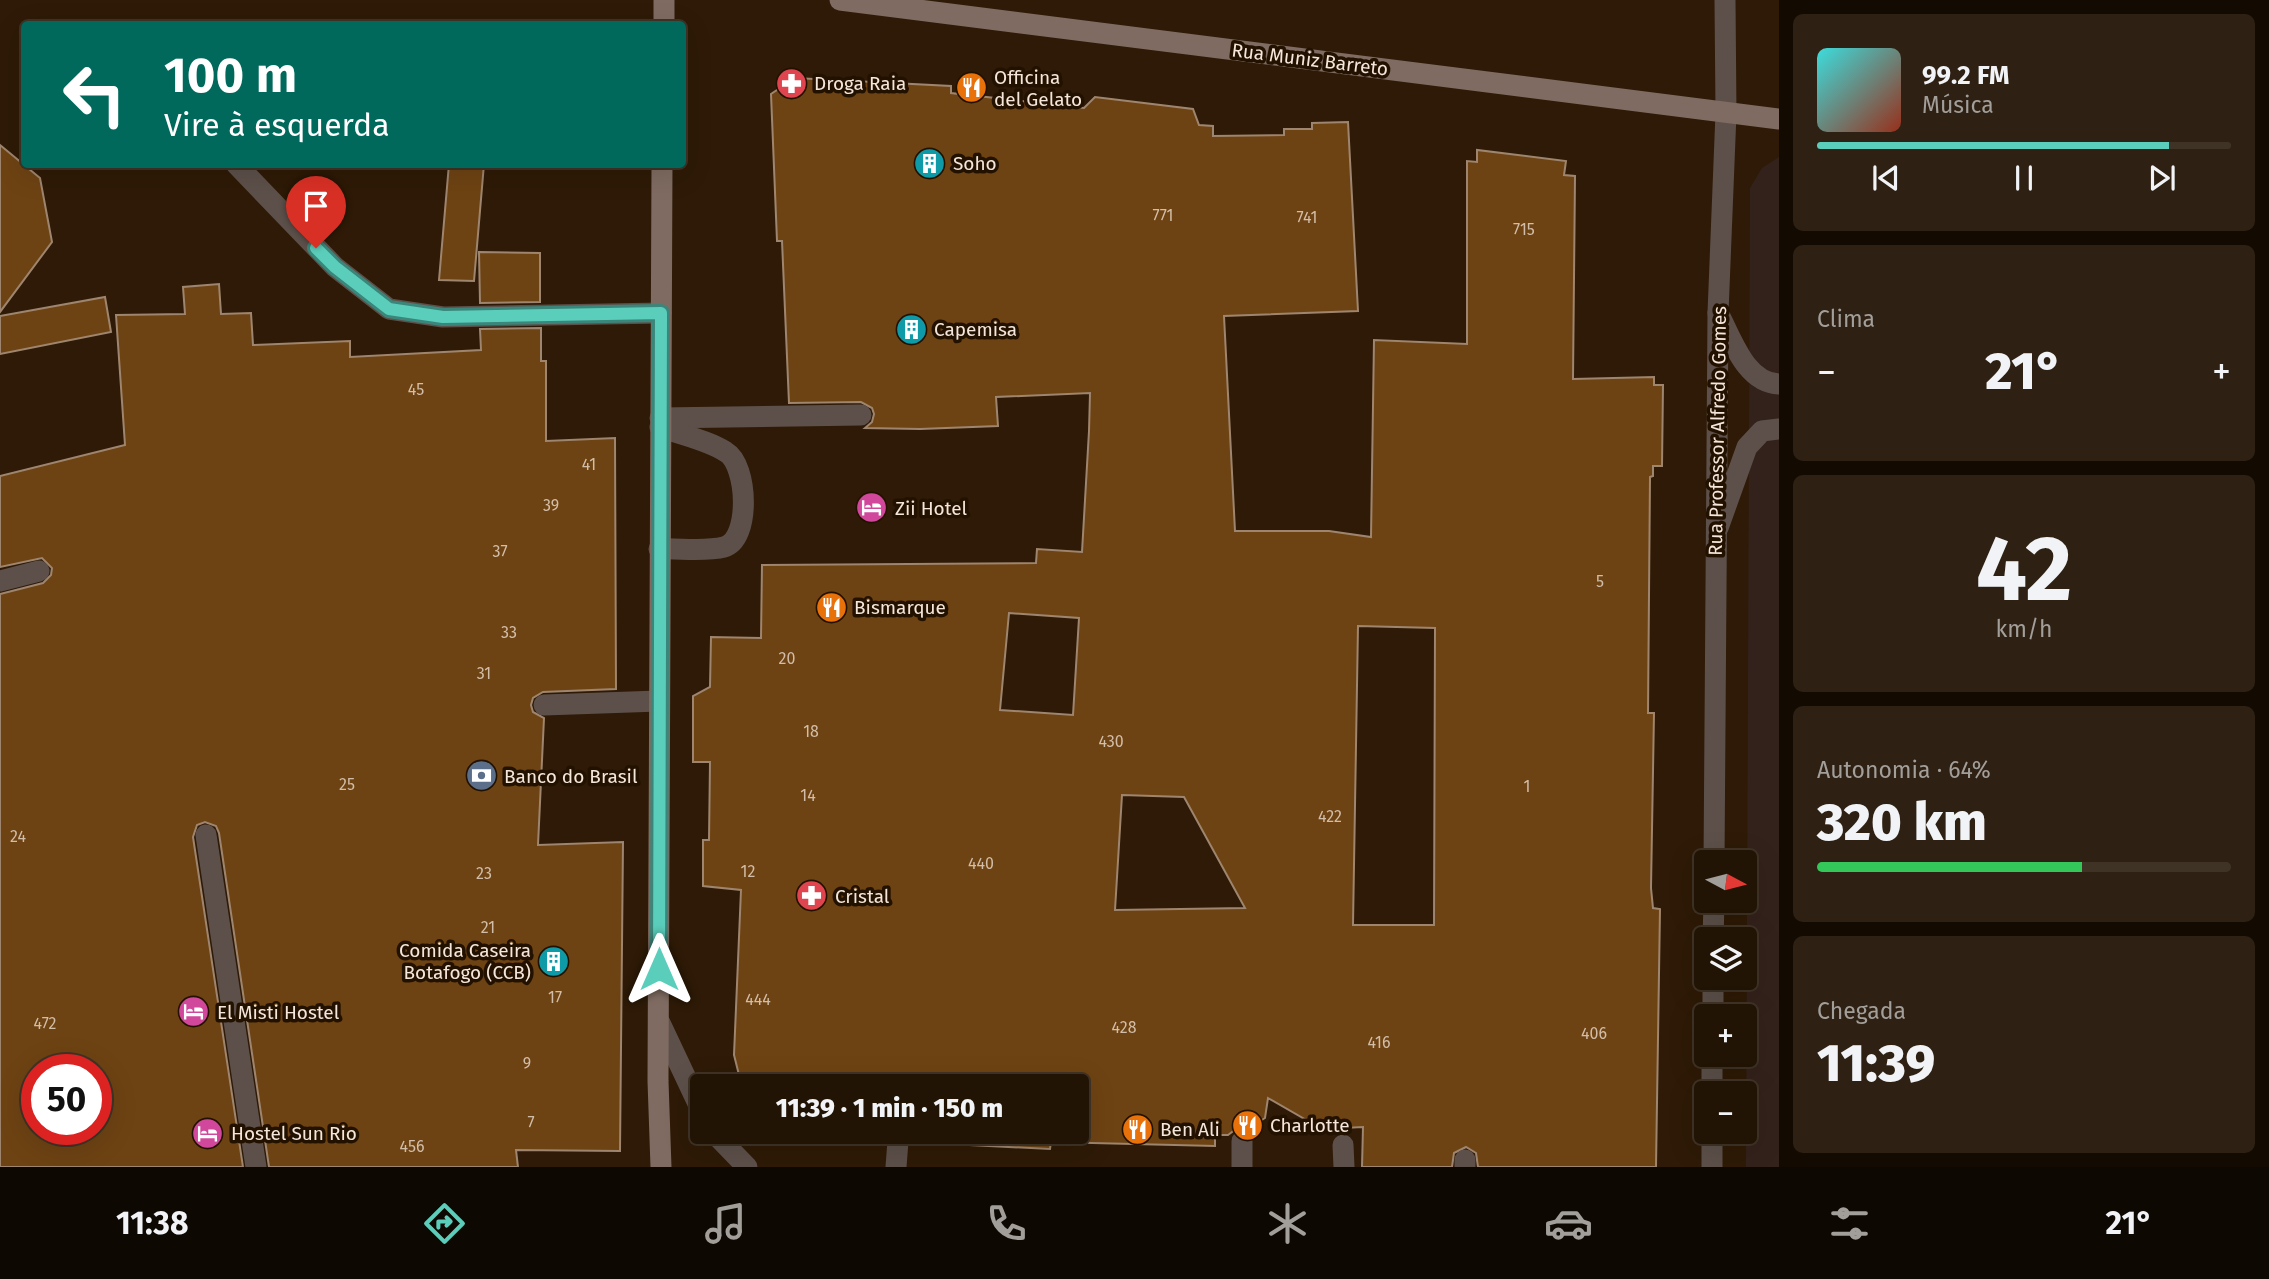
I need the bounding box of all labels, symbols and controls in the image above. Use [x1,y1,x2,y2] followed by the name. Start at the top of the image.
[1230,38,1390,81] street label: Rua Muniz Barreto
[164,46,297,105] text: 100 m
[49,49,140,140] icon: left
[1922,60,2009,91] text: 99.2 FM
[774,66,808,100] pharmacy icon: Droga Raia
[994,66,1082,111] place label: Officina del Gelato
[954,71,988,105] restaurant icon: Officina del Gelato
[814,72,906,95] place label: Droga Raia
[1922,91,1994,119] text: Música
[164,106,390,144] text: Vire à esquerda
[913,146,947,180] building icon: Soho
[953,152,997,175] place label: Soho
[1867,159,1905,197] icon: previous
[2005,159,2043,197] icon: pause
[2143,159,2181,197] icon: next
[286,176,346,248] pin
[297,187,335,225] icon: arrive
[1153,206,1173,225] house number: 771
[1297,208,1317,227] house number: 741
[1513,220,1535,239] house number: 715
[1817,305,1875,333] text: Clima
[1704,306,1731,556] street label: Rua Professor Alfredo Gomes
[894,312,928,346] building icon: Capemisa
[934,318,1017,341] place label: Capemisa
[1985,340,2063,403] text: 21°
[1817,349,1836,395] text: −
[2212,349,2231,395] text: +
[408,380,424,399] house number: 45
[582,455,596,474] house number: 41
[855,491,889,525] hotel icon: Zii Hotel
[543,496,559,515] house number: 39
[895,497,968,520] place label: Zii Hotel
[1976,515,2072,624] text: 42
[492,542,508,561] house number: 37
[1596,572,1604,591] house number: 5
[814,590,848,624] restaurant icon: Bismarque
[854,596,946,619] place label: Bismarque
[1996,615,2052,643] text: km/h
[501,623,517,642] house number: 33
[779,649,795,668] house number: 20
[477,664,491,683] house number: 31
[803,722,819,741] house number: 18
[1098,732,1124,751] house number: 430
[1817,756,1991,784] text: Autonomia · 64%
[464,759,498,793] bank icon: Banco do Brasil
[504,765,638,788] place label: Banco do Brasil
[339,775,355,794] house number: 25
[1524,777,1530,796] house number: 1
[800,786,816,805] house number: 14
[1817,791,1987,854] text: 320 km
[1318,807,1342,826] house number: 422
[10,827,26,846] house number: 24
[1694,850,1757,914] north arrow
[1694,850,1757,1144] map controls
[968,854,994,873] house number: 440
[741,862,755,881] house number: 12
[476,864,492,883] house number: 23
[795,879,829,913] pharmacy icon: Cristal
[835,885,890,908] place label: Cristal
[481,918,495,937] house number: 21
[1694,927,1757,990] button: layers
[622,932,696,1006] position arrow
[399,939,531,984] place label: Comida Caseira Botafogo (CCB)
[537,944,571,978] building icon: Comida Caseira Botafogo (CCB)
[548,988,562,1007] house number: 17
[745,990,771,1009] house number: 444
[177,995,211,1029] hotel icon: El Misti Hostel
[1817,997,1906,1025] text: Chegada
[217,1001,340,1024] place label: El Misti Hostel
[1694,1004,1757,1067] button: +
[34,1014,57,1033] house number: 472
[1112,1018,1137,1037] house number: 428
[1581,1024,1607,1043] house number: 406
[1817,1032,1935,1095] text: 11:39
[1367,1033,1391,1052] house number: 416
[21,1054,112,1145] speed limit sign: 50
[523,1054,531,1073] house number: 9
[1694,1081,1757,1144] button: −
[776,1093,1003,1124] text: 11:39 · 1 min · 150 m
[1230,1108,1264,1142] restaurant icon: Charlotte
[1120,1112,1154,1146] restaurant icon: Ben Ali
[527,1113,535,1132] house number: 7
[1270,1114,1350,1137] place label: Charlotte
[191,1116,225,1150] hotel icon: Hostel Sun Rio
[1160,1118,1220,1141] place label: Ben Ali
[231,1122,357,1145] place label: Hostel Sun Rio
[400,1137,424,1156] house number: 456
[420,1199,469,1248] icon: directions
[701,1199,750,1248] icon: music
[982,1199,1031,1248] icon: phone
[1263,1199,1312,1248] icon: climate
[1544,1199,1593,1248] icon: car
[1825,1199,1874,1248] icon: filters
[116,1204,188,1242] text: 11:38
[2106,1204,2153,1242] text: 21°

